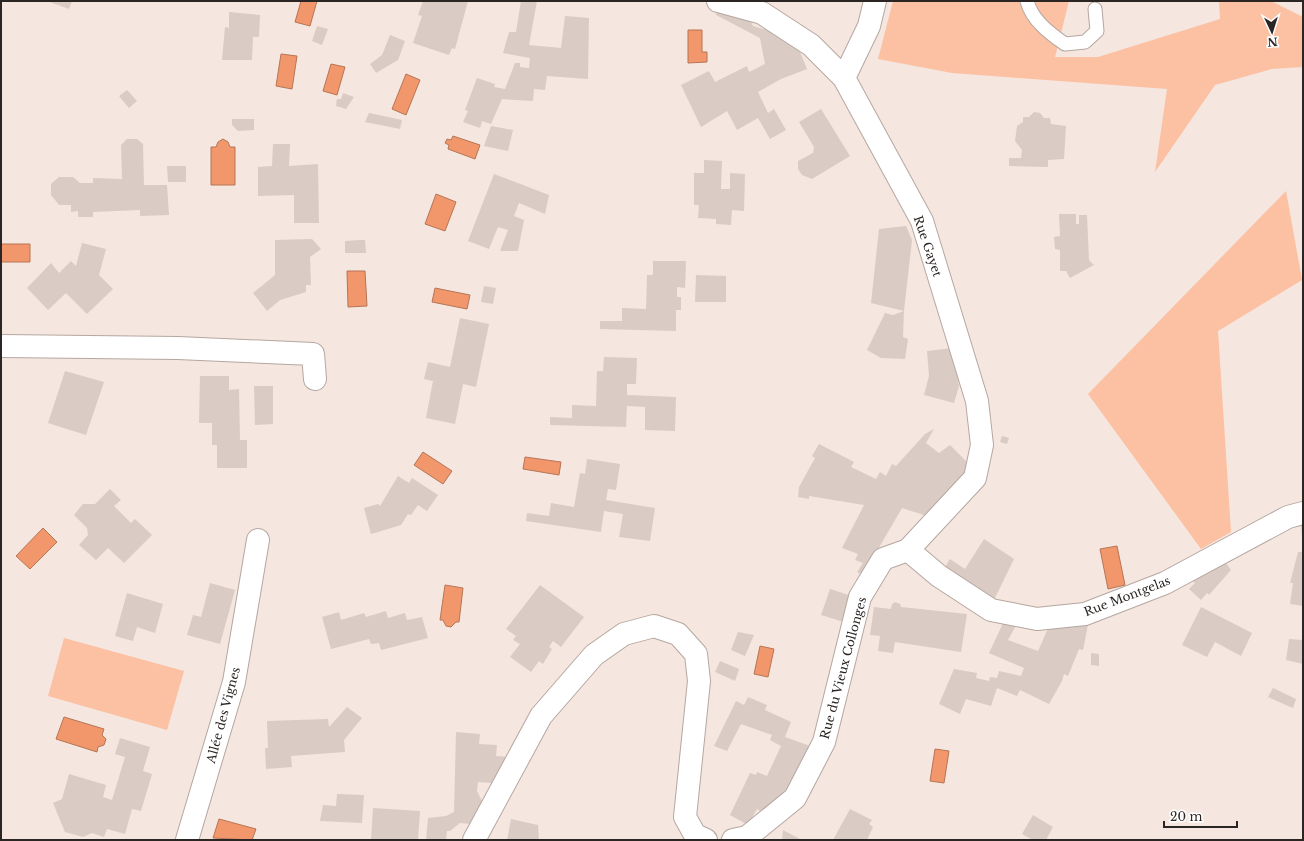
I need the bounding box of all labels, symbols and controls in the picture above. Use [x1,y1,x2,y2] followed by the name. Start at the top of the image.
[1252,12,1292,52] north arrow
[1266,35,1278,49] text: N
[911,214,946,279] street label: Rue Gayet
[1082,573,1172,619] street label: Rue Montgelas
[817,595,869,741] street label: Rue du Vieux Collonges
[203,665,243,766] street label: Allée des Vignes
[1164,803,1237,829] scale bar
[1170,809,1202,824] text: 20 m

